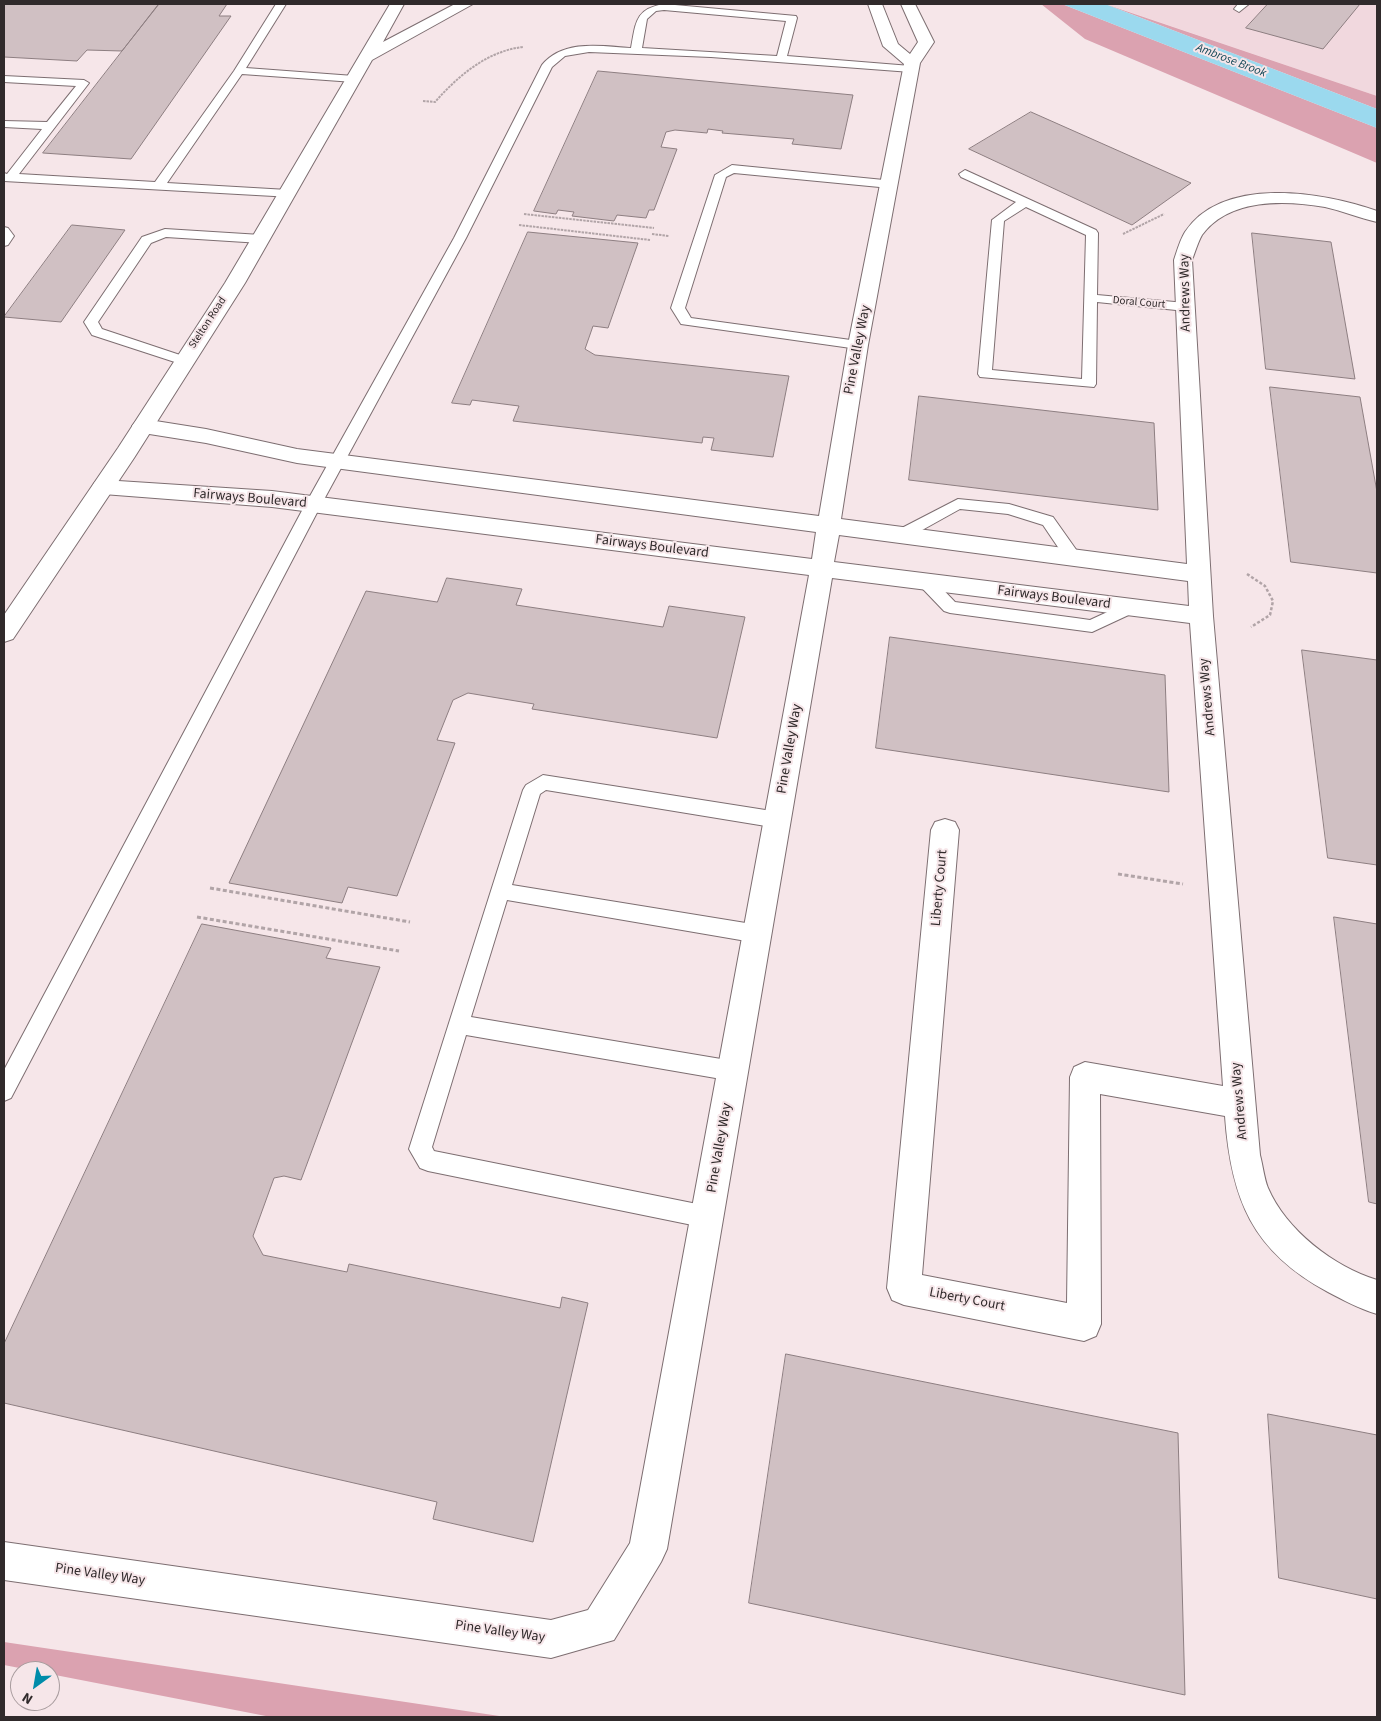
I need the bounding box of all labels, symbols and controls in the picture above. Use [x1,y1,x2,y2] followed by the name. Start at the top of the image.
[1194,41,1268,81] water label: Ambrose Brook
[1177,254,1195,332] street label: Andrews Way
[1112,294,1166,312] street label: Doral Court
[186,295,230,351] street label: Stelton Road
[841,304,875,396] street label: Pine Valley Way
[192,486,308,512] street label: Fairways Boulevard
[594,532,710,562] street label: Fairways Boulevard
[996,583,1112,613] street label: Fairways Boulevard
[1196,657,1220,737] street label: Andrews Way
[774,703,806,795] street label: Pine Valley Way
[928,849,952,927] street label: Liberty Court
[1228,1061,1252,1141] street label: Andrews Way
[704,1102,736,1194] street label: Pine Valley Way
[928,1284,1006,1316] street label: Liberty Court
[54,1560,146,1590] street label: Pine Valley Way
[454,1617,546,1647] street label: Pine Valley Way
[10,1661,60,1711] north arrow
[18,1687,37,1709] text: N

